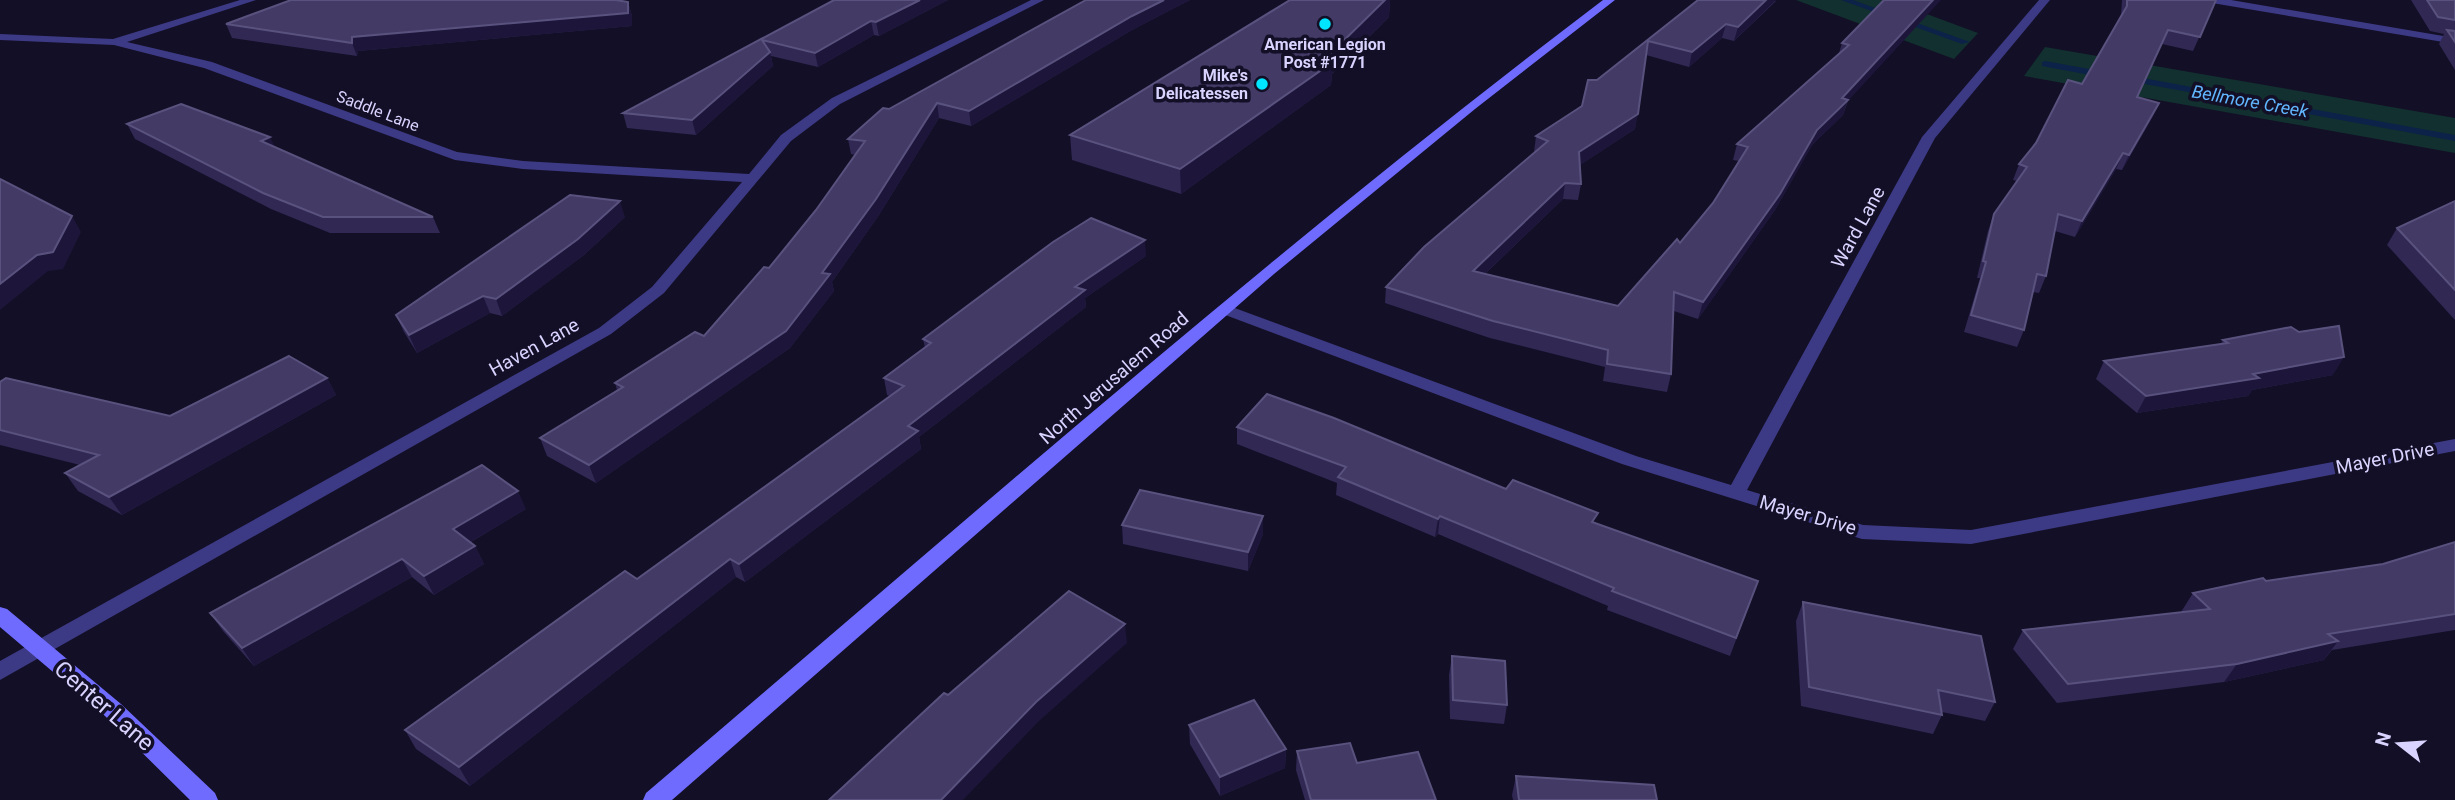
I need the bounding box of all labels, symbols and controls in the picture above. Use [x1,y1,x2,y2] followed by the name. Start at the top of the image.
[1317,16,1333,32] marker: American Legion Post #1771
[1264,35,1386,72] place label: American Legion Post #1771
[1155,66,1248,103] place label: Mike's Delicatessen
[1254,76,1270,92] marker: Mike's Delicatessen
[2190,80,2311,122] water label: Bellmore Creek
[334,86,422,136] street label: Saddle Lane
[1826,182,1890,272] street label: Ward Lane
[1035,307,1193,449] street label: North Jerusalem Road
[485,313,583,381] street label: Haven Lane
[2334,437,2436,479] street label: Mayer Drive
[1757,490,1859,540] street label: Mayer Drive
[49,655,159,757] street label: Center Lane
[2364,709,2434,779] north arrow
[2370,729,2396,749] text: N

